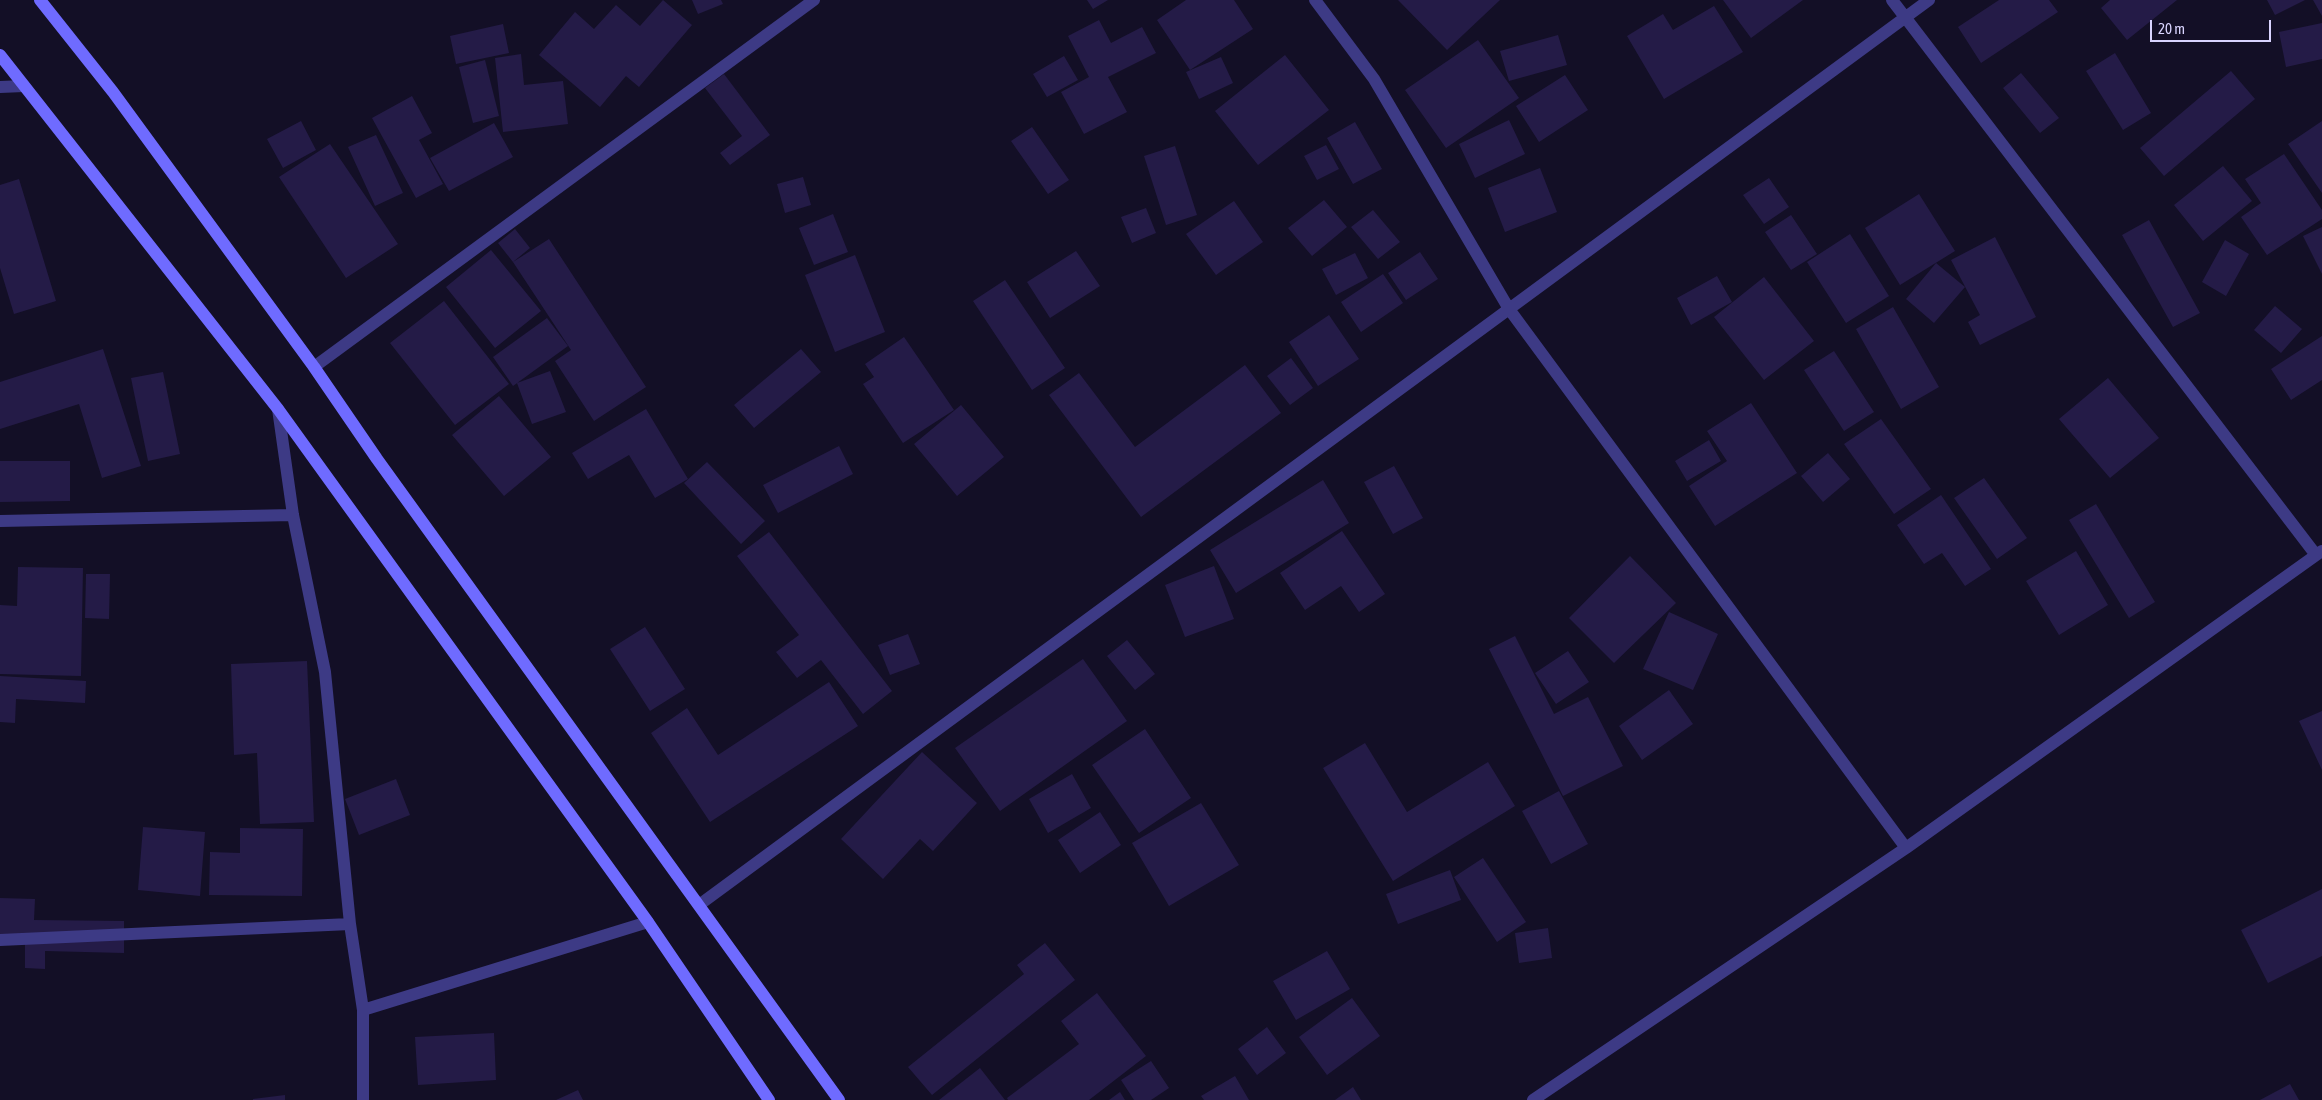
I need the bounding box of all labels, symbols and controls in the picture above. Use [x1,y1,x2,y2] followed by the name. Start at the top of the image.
[2152,10,2273,42] scale bar
[2158,20,2185,37] text: 20 m

